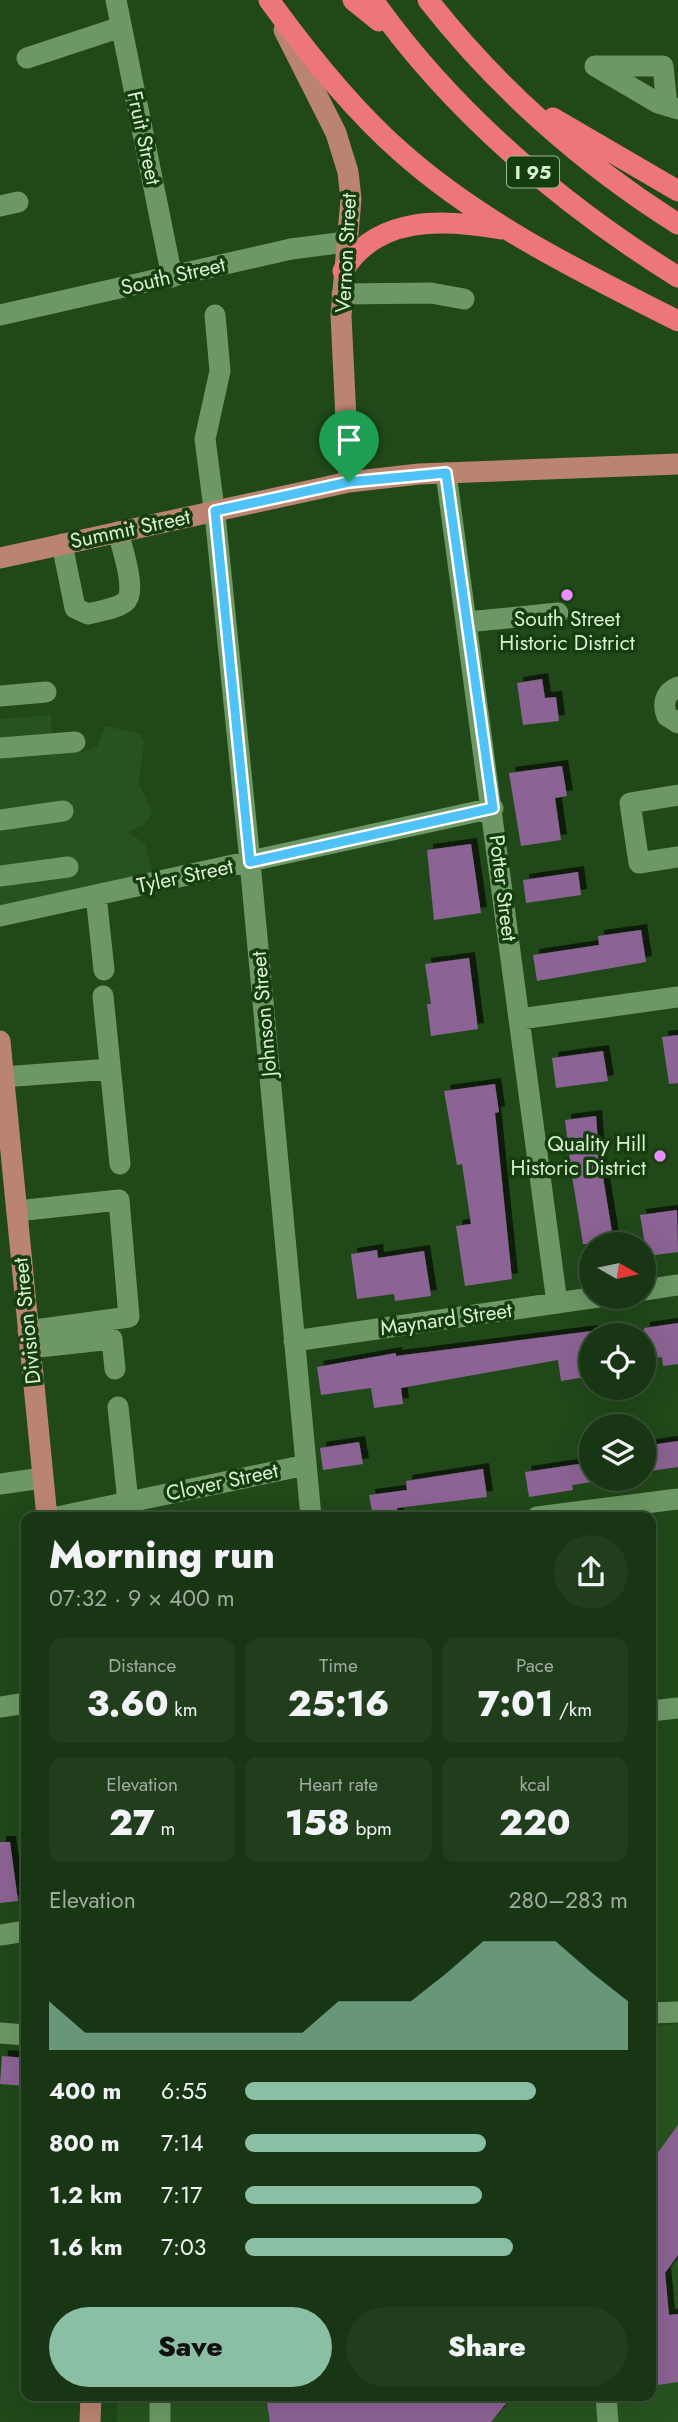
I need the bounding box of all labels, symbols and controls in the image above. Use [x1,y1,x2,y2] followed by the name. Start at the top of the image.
[119,88,169,188] street label: Fruit Street
[507,156,559,188] road number: I 95
[328,192,364,314] street label: Vernon Street
[118,249,228,303] street label: South Street
[319,410,379,482] pin
[330,421,368,459] icon: arrive
[67,502,193,556] street label: Summit Street
[559,587,575,603] marker: South Street Historic District
[499,604,635,658] place label: South Street Historic District
[482,833,524,943] street label: Potter Street
[134,851,236,901] street label: Tyler Street
[244,950,285,1081] street label: Johnson Street
[511,1129,646,1183] place label: Quality Hill Historic District
[652,1148,668,1164] marker: Quality Hill Historic District
[579,1232,656,1309] north arrow
[579,1232,656,1491] map controls
[5,1256,49,1386] street label: Division Street
[378,1295,514,1343] street label: Maynard Street
[579,1323,656,1400] button: locate
[579,1414,656,1491] button: layers
[163,1456,281,1508] street label: Clover Street
[49,1527,275,1582] text: Morning run
[554,1535,628,1609] button: share
[49,1581,235,1615] text: 07:32 · 9 × 400 m
[108,1652,176,1679] text: Distance
[319,1652,358,1679] text: Time
[516,1652,554,1679] text: Pace
[87,1679,169,1729] text: 3.60
[288,1679,389,1729] text: 25:16
[478,1679,553,1729] text: 7:01
[169,1696,197,1723] text: km
[553,1696,592,1723] text: /km
[106,1771,178,1798] text: Elevation
[299,1771,378,1798] text: Heart rate
[519,1771,550,1798] text: kcal
[109,1798,155,1848] text: 27
[285,1798,350,1848] text: 158
[499,1798,571,1848] text: 220
[155,1815,175,1842] text: m
[350,1815,392,1842] text: bpm
[49,1883,136,1917] text: Elevation
[508,1883,628,1917] text: 280–283 m
[49,2074,121,2108] text: 400 m
[161,2074,207,2108] text: 6:55
[49,2126,120,2160] text: 800 m
[161,2126,204,2160] text: 7:14
[49,2178,122,2212] text: 1.2 km
[161,2178,202,2212] text: 7:17
[49,2230,123,2264] text: 1.6 km
[161,2230,206,2264] text: 7:03
[49,2307,332,2387] button: Save
[346,2307,628,2387] button: Share

